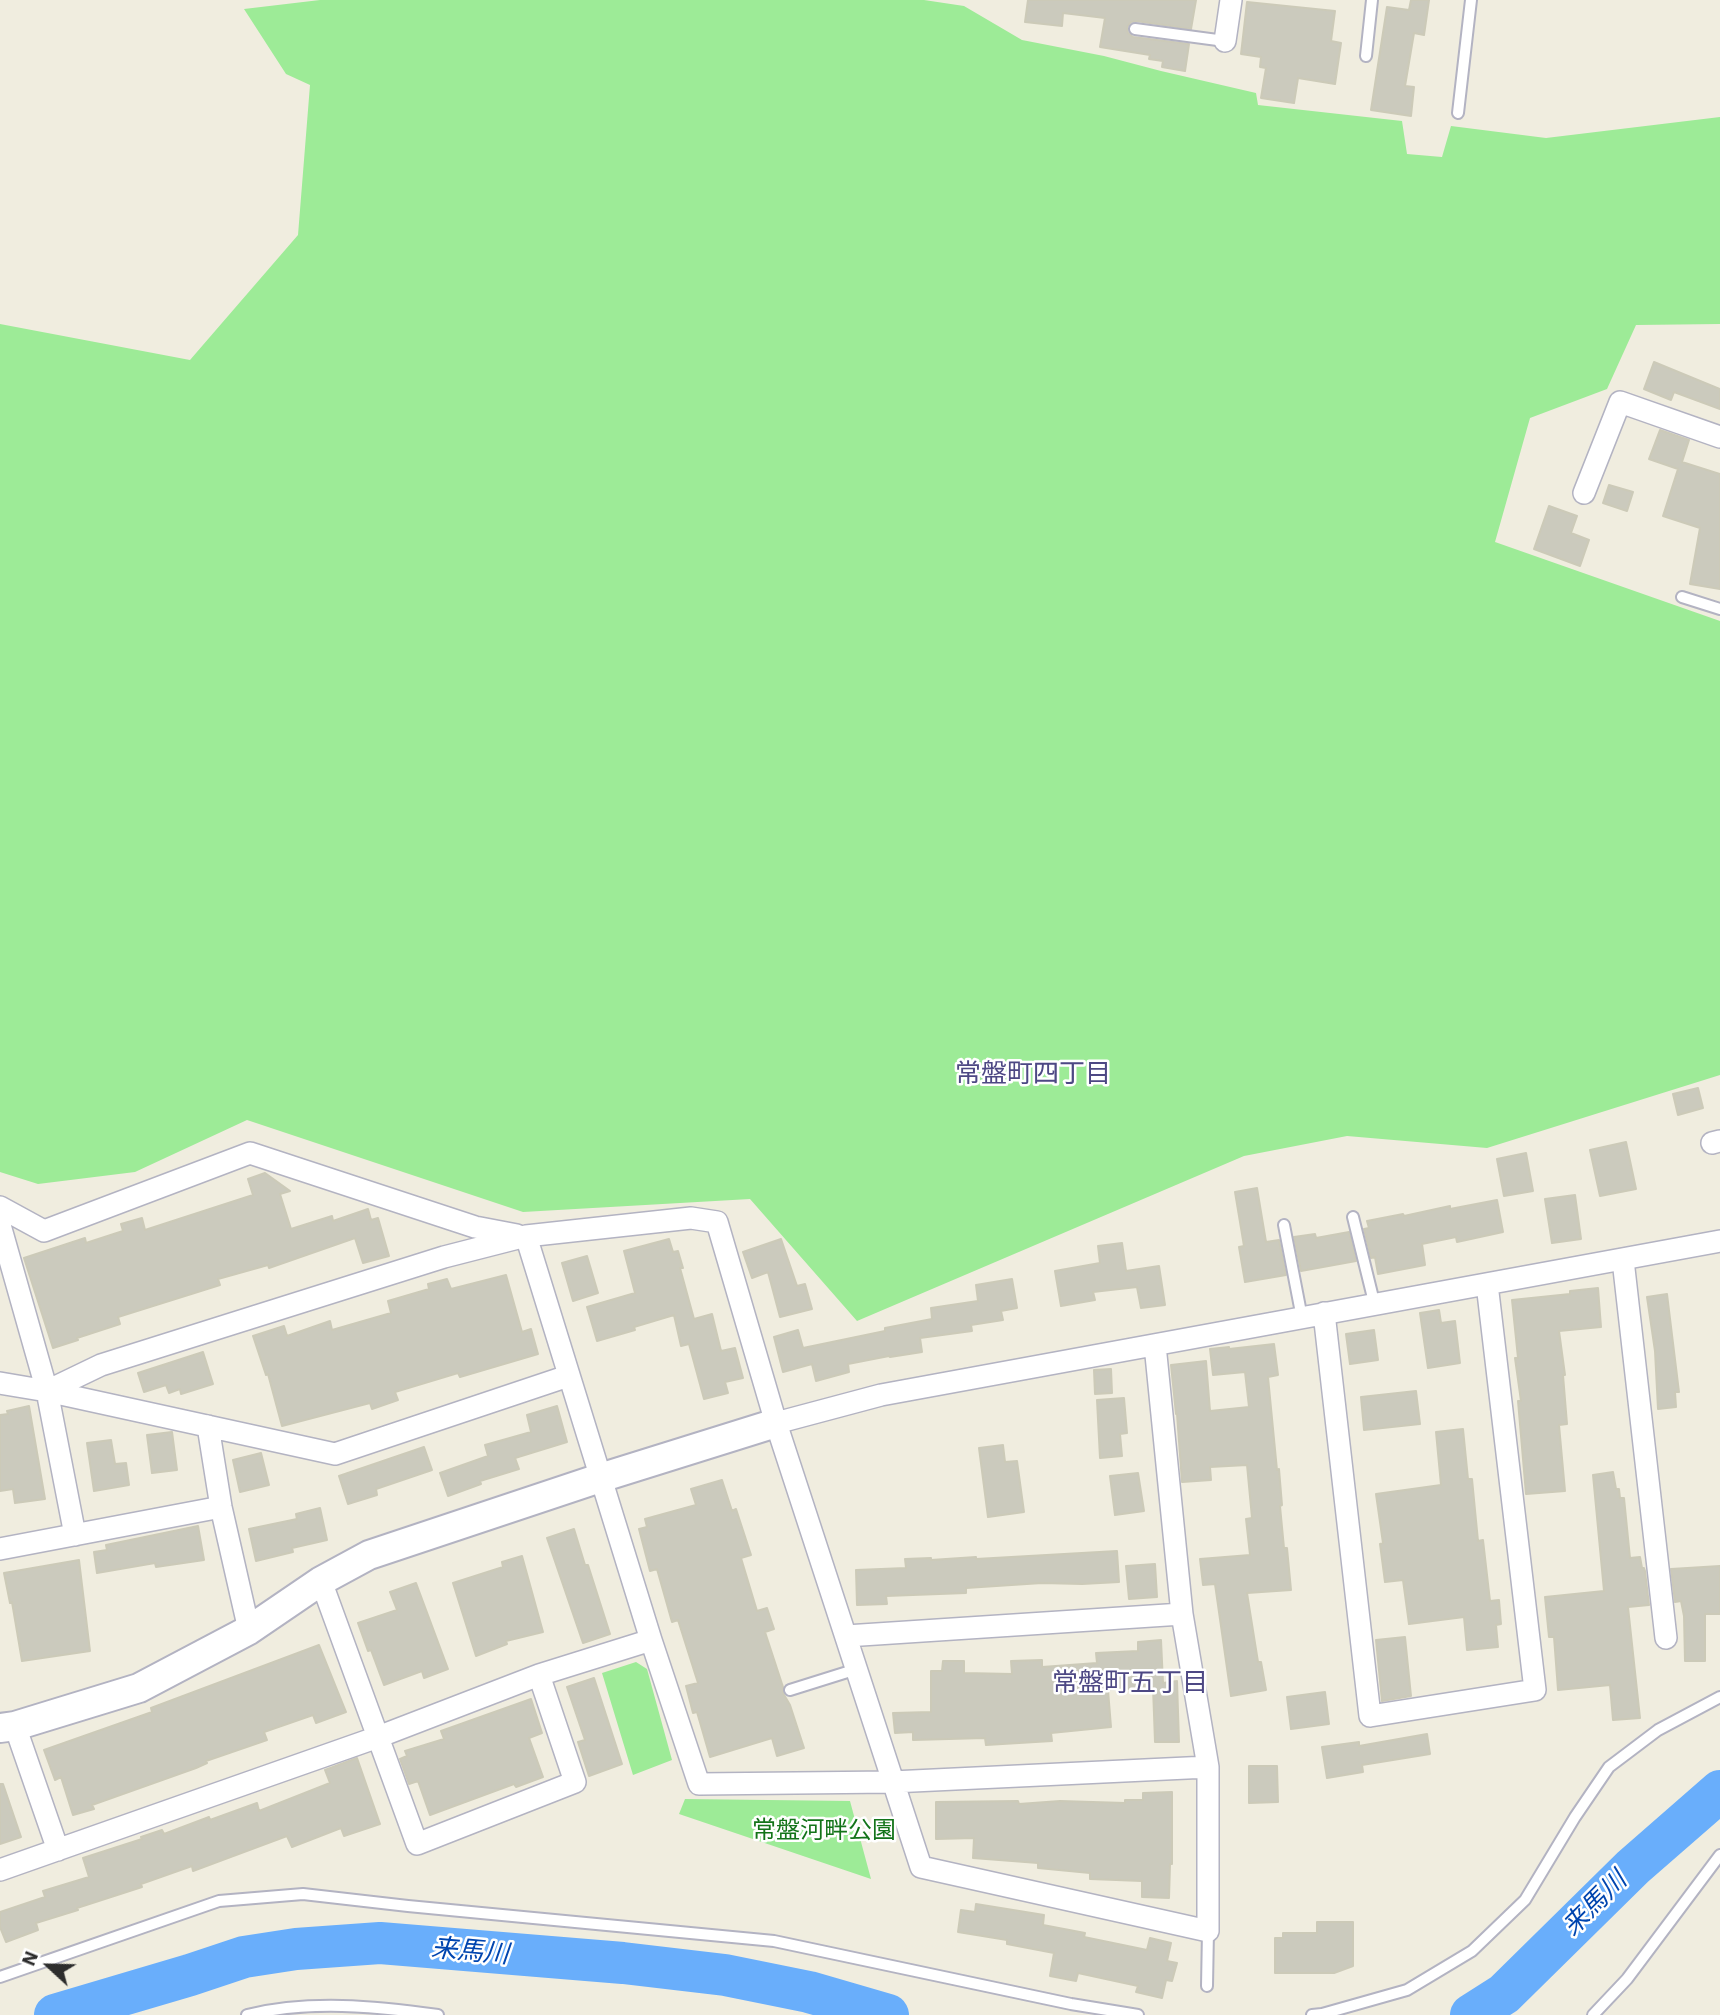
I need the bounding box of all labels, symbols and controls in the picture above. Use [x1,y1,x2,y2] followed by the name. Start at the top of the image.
[955,1058,1111,1090] district label: 常盤町四丁目
[1052,1667,1208,1699] district label: 常盤町五丁目
[752,1817,896,1845] park label: 常盤河畔公園
[1556,1865,1634,1943] water label: 来馬川
[14,1931,84,2001] north arrow
[430,1933,510,1971] water label: 来馬川
[16,1947,43,1969] text: N

